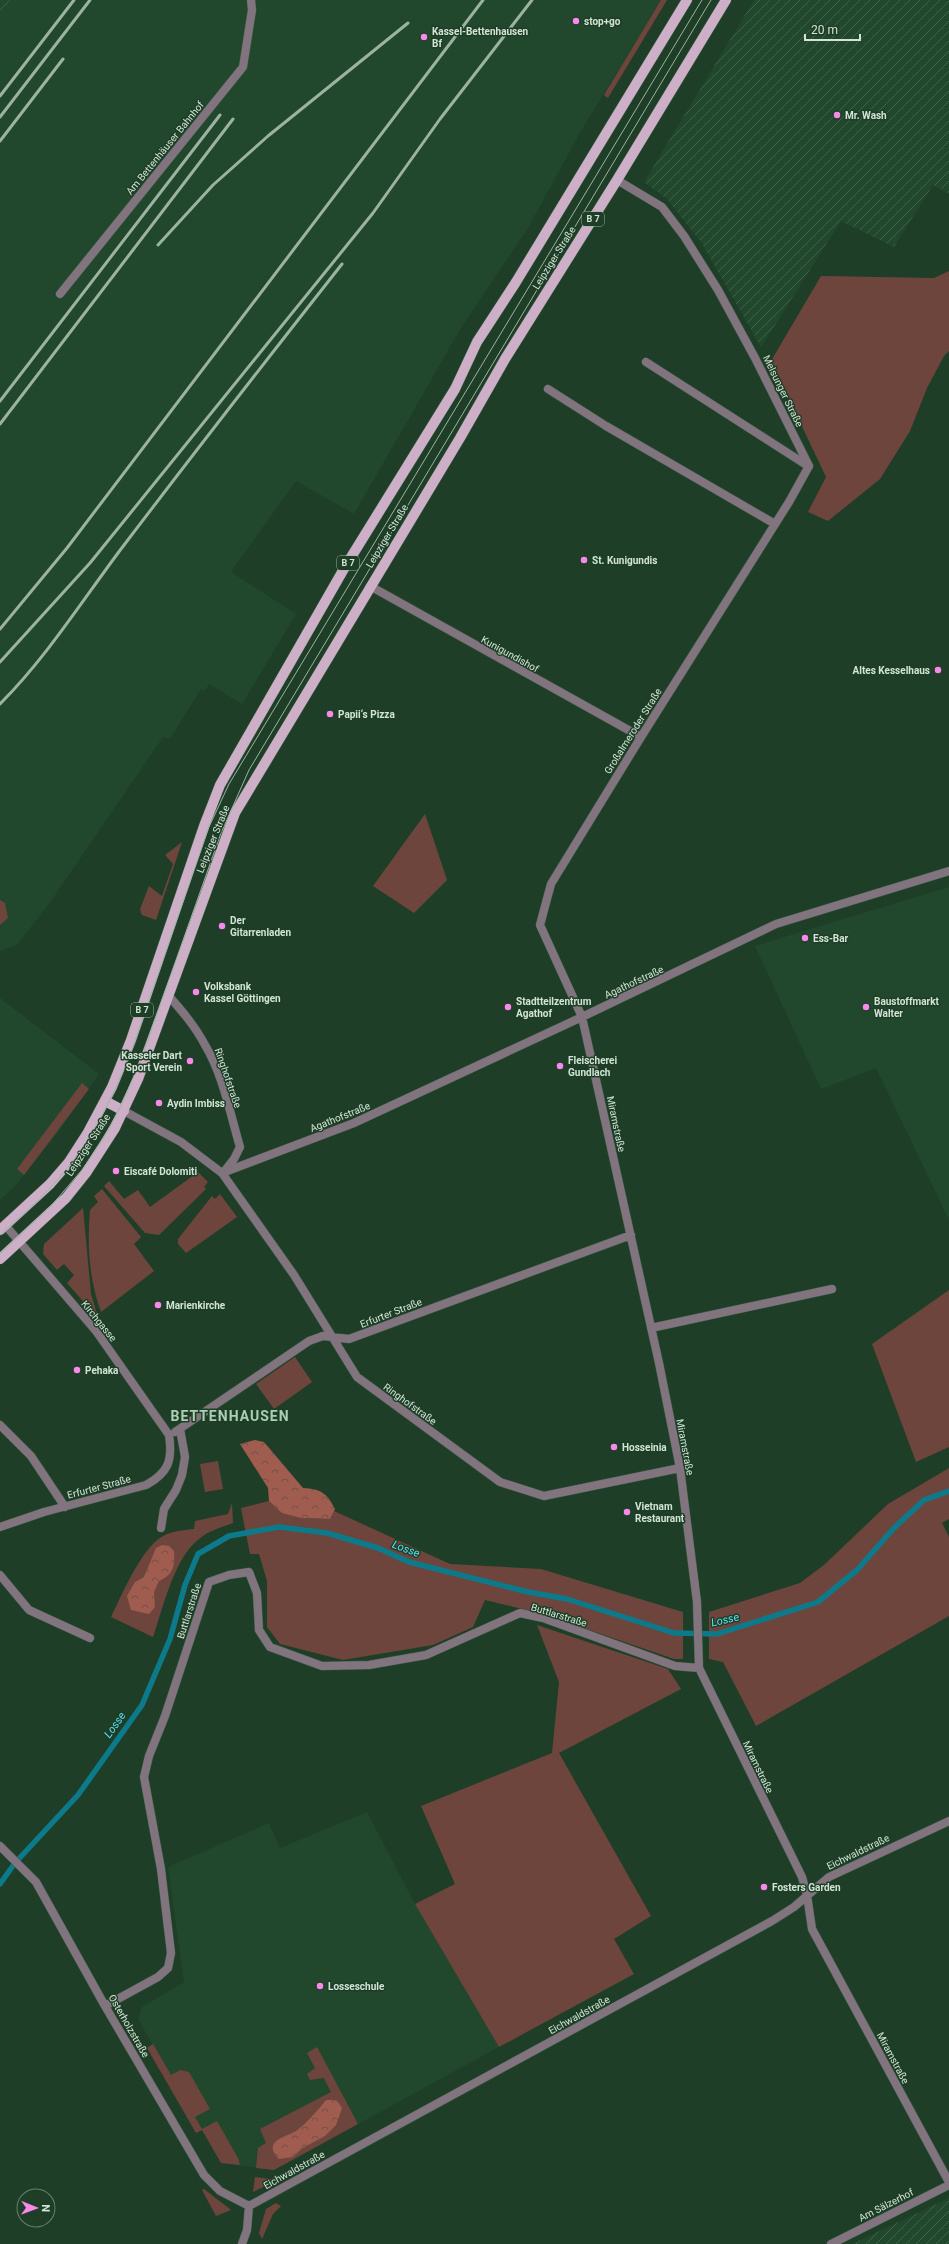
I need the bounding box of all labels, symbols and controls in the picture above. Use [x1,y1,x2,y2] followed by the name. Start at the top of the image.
[571,16,581,26] marker: stop+go
[584,16,621,27] place label: stop+go
[805,16,860,42] scale bar
[811,23,838,37] text: 20 m
[432,26,529,49] place label: Kassel-Bettenhausen Bf
[419,32,429,42] marker: Kassel-Bettenhausen Bf
[124,99,206,197] street label: Am Bettenhäuser Bahnhof
[832,110,842,120] marker: Mr. Wash
[845,110,887,121] place label: Mr. Wash
[582,212,604,226] road number: B 7
[530,225,578,291] street label: Leipziger Straße
[761,353,805,429] street label: Melsunger Straße
[364,502,410,570] street label: Leipziger Straße
[579,555,589,565] marker: St. Kunigundis
[592,555,657,566] place label: St. Kunigundis
[337,556,359,570] road number: B 7
[479,634,541,675] street label: Kunigundishof
[853,665,930,676] place label: Altes Kesselhaus
[933,665,943,675] marker: Altes Kesselhaus
[602,686,664,776] street label: Großalmeroder Straße
[325,709,335,719] marker: Papii‘s Pizza
[338,709,395,720] place label: Papii‘s Pizza
[194,804,232,874] street label: Leipziger Straße
[230,915,291,938] place label: Der Gitarrenladen
[217,921,227,931] marker: Der Gitarrenladen
[800,933,810,943] marker: Ess-Bar
[813,933,849,944] place label: Ess-Bar
[603,964,665,1000] street label: Agathofstraße
[204,981,281,1004] place label: Volksbank Kassel Göttingen
[191,987,201,997] marker: Volksbank Kassel Göttingen
[516,996,592,1019] place label: Stadtteilzentrum Agathof
[874,996,940,1019] place label: Baustoffmarkt Walter
[503,1002,513,1012] marker: Stadtteilzentrum Agathof
[861,1002,871,1012] marker: Baustoffmarkt Walter
[131,1003,153,1017] road number: B 7
[213,1047,243,1109] street label: Ringhofstraße
[121,1050,183,1073] place label: Kasseler Dart Sport Verein
[568,1055,617,1078] place label: Fleischerei Gundlach
[185,1056,195,1066] marker: Kasseler Dart Sport Verein
[555,1061,565,1071] marker: Fleischerei Gundlach
[605,1095,627,1153] street label: Miramstraße
[154,1098,164,1108] marker: Aydin Imbiss
[167,1098,225,1109] place label: Aydin Imbiss
[308,1100,372,1134] street label: Agathofstraße
[64,1112,112,1178] street label: Leipziger Straße
[111,1166,121,1176] marker: Eiscafé Dolomiti
[124,1166,197,1177] place label: Eiscafé Dolomiti
[359,1296,423,1330] street label: Erfurter Straße
[79,1298,119,1344] street label: Kirchgasse
[153,1300,163,1310] marker: Marienkirche
[166,1300,226,1311] place label: Marienkirche
[72,1365,82,1375] marker: Pehaka
[85,1365,119,1376] place label: Pehaka
[381,1381,439,1427] street label: Ringhofstraße
[170,1408,290,1424] district label: BETTENHAUSEN
[674,1418,696,1476] street label: Miramstraße
[609,1442,619,1452] marker: Hosseinia
[622,1442,667,1453] place label: Hosseinia
[66,1473,132,1501] street label: Erfurter Straße
[635,1501,685,1524] place label: Vietnam Restaurant
[622,1507,632,1517] marker: Vietnam Restaurant
[390,1538,422,1560] water label: Losse
[175,1582,203,1640] street label: Buttlarstraße
[530,1601,588,1629] street label: Buttlarstraße
[710,1610,741,1630] water label: Losse
[102,1709,129,1740] water label: Losse
[741,1739,775,1795] street label: Miramstraße
[825,1832,891,1872] street label: Eichwaldstraße
[759,1882,769,1892] marker: Fosters Garden
[772,1882,841,1893] place label: Fosters Garden
[315,1981,325,1991] marker: Losseschule
[328,1981,385,1992] place label: Losseschule
[107,1993,151,2059] street label: Osterholzstraße
[547,1994,611,2036] street label: Eichwaldstraße
[875,2030,911,2086] street label: Miramstraße
[262,2149,326,2191] street label: Eichwaldstraße
[857,2186,916,2223] street label: Am Sälzerhof
[16,2188,56,2228] north arrow
[39,2204,52,2212] text: N

